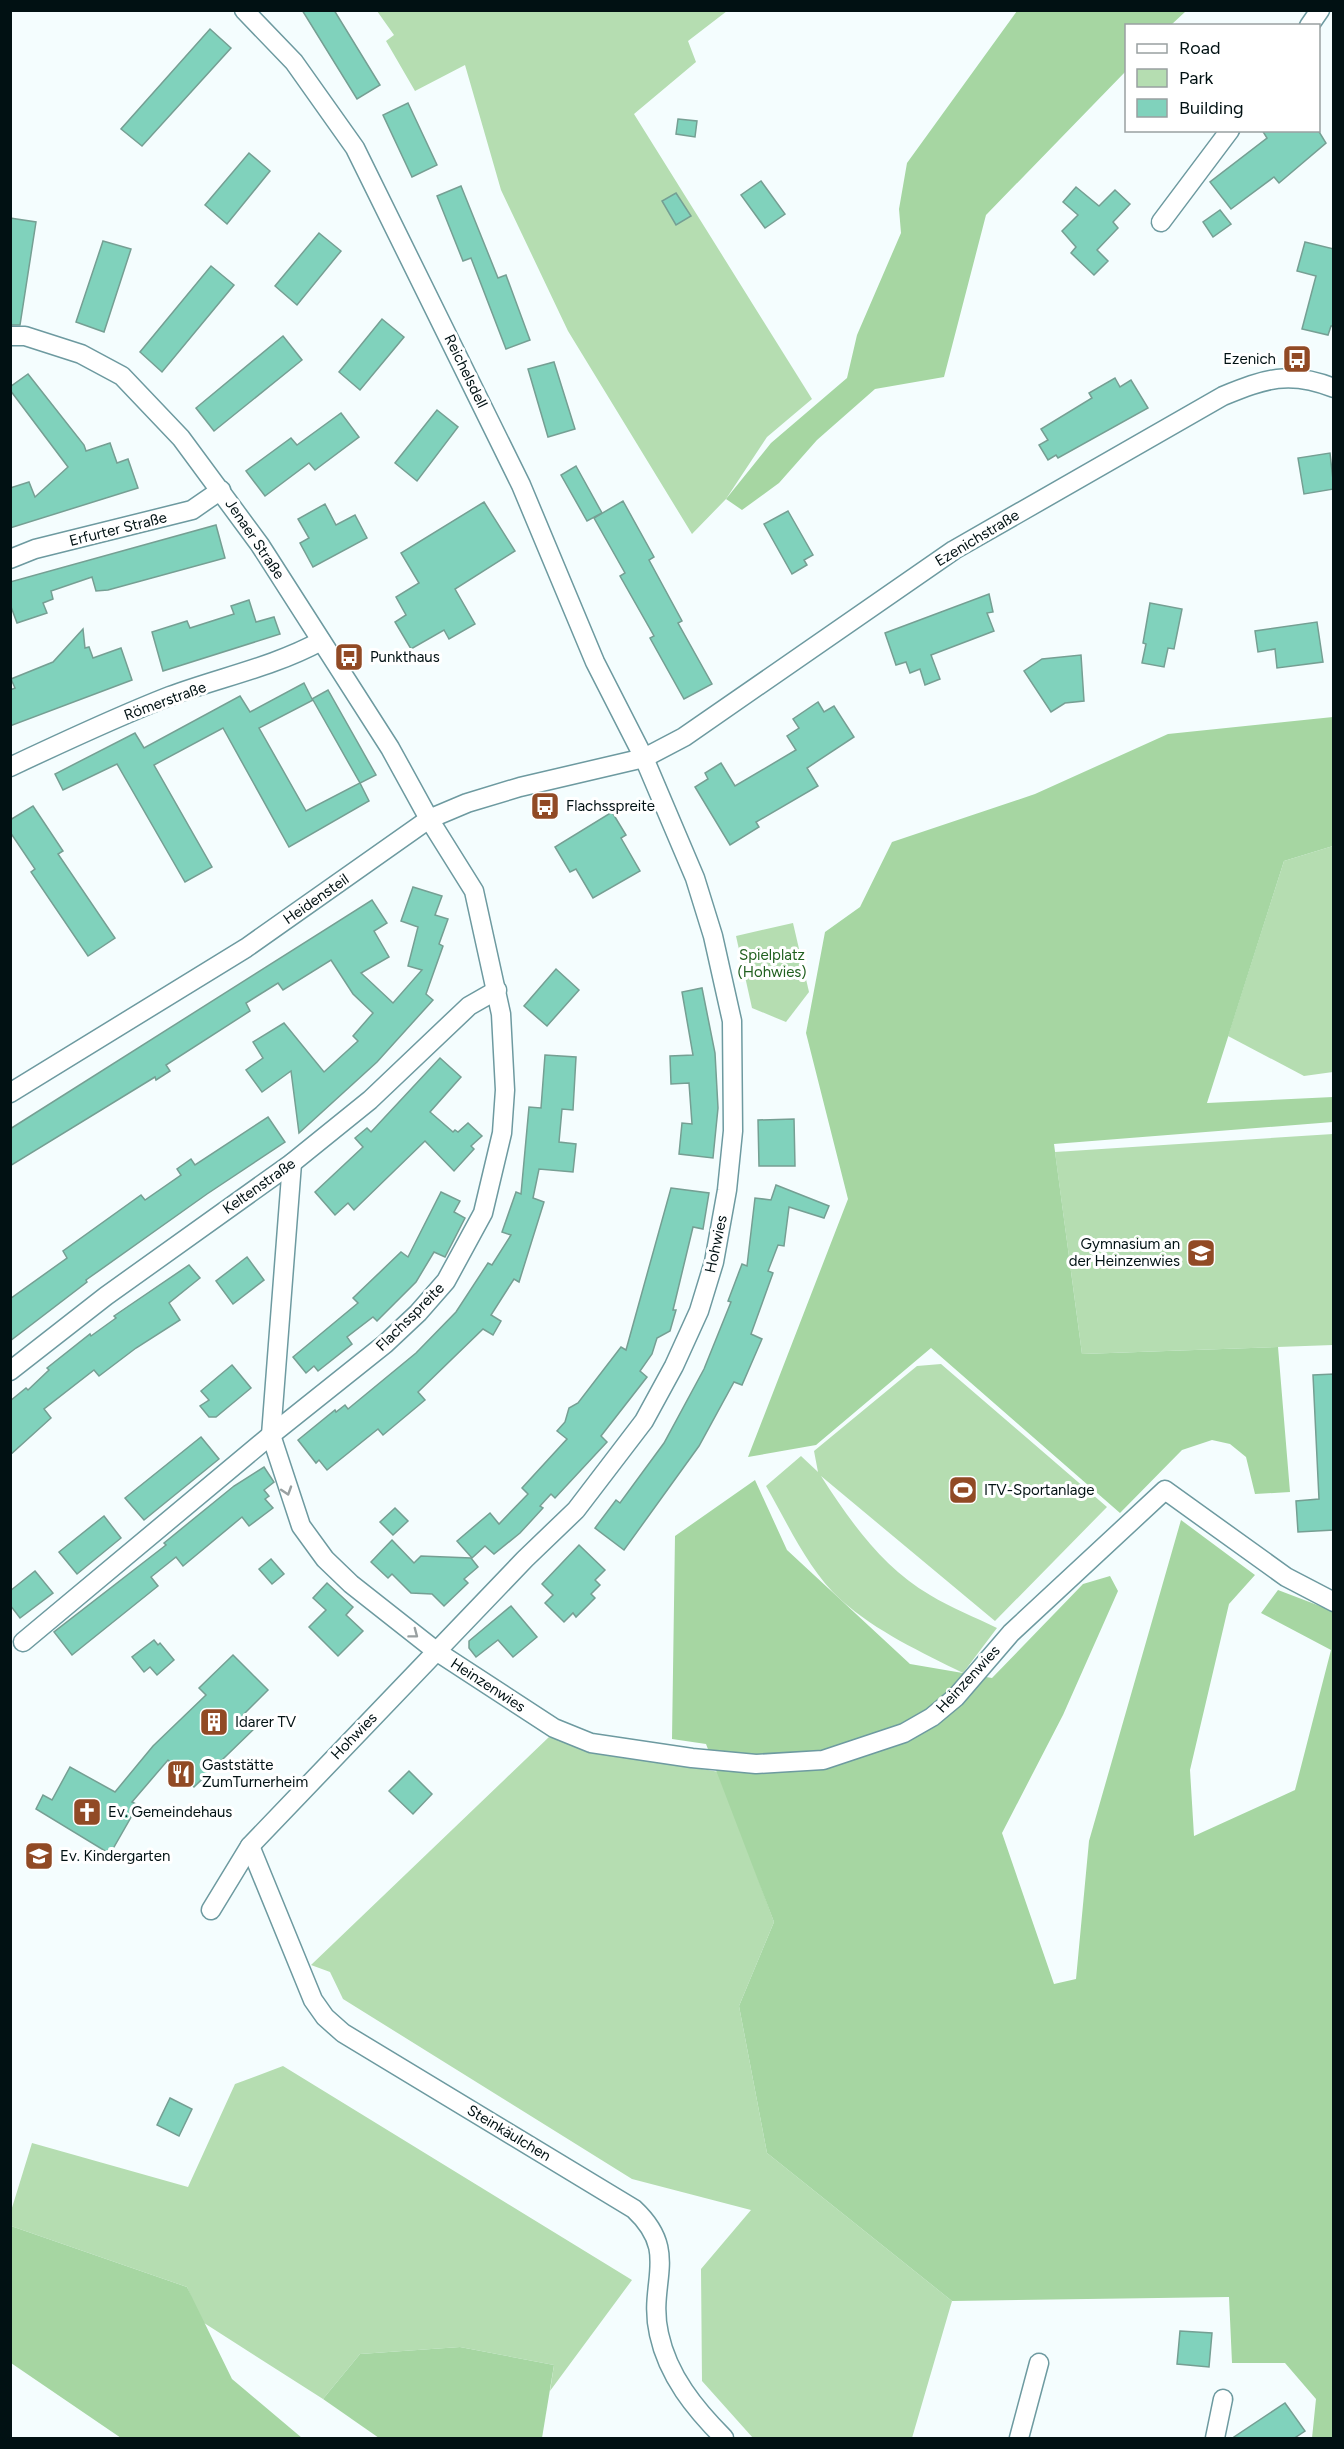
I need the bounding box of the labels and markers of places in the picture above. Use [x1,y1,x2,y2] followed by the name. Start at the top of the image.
[1281,343,1313,375] bus stop icon: Ezenich
[1223,350,1276,368] place label: Ezenich
[333,641,365,673] bus stop icon: Punkthaus
[370,648,440,666] place label: Punkthaus
[529,790,561,822] bus stop icon: Flachsspreite
[566,797,655,815] place label: Flachsspreite
[1069,1235,1180,1270] place label: Gymnasium an der Heinzenwies
[1185,1237,1217,1269] school or university icon: Gymnasium an der Heinzenwies
[947,1474,979,1506] sports icon: ITV-Sportanlage
[984,1481,1094,1499] place label: ITV-Sportanlage
[198,1706,230,1738] building icon: Idarer TV
[235,1713,297,1731] place label: Idarer TV
[202,1756,308,1791] place label: Gaststätte ZumTurnerheim
[165,1758,197,1790] restaurant icon: Gaststätte ZumTurnerheim
[71,1796,103,1828] church icon: Ev. Gemeindehaus
[108,1803,232,1821] place label: Ev. Gemeindehaus
[23,1840,55,1872] school or university icon: Ev. Kindergarten
[60,1847,170,1865] place label: Ev. Kindergarten

